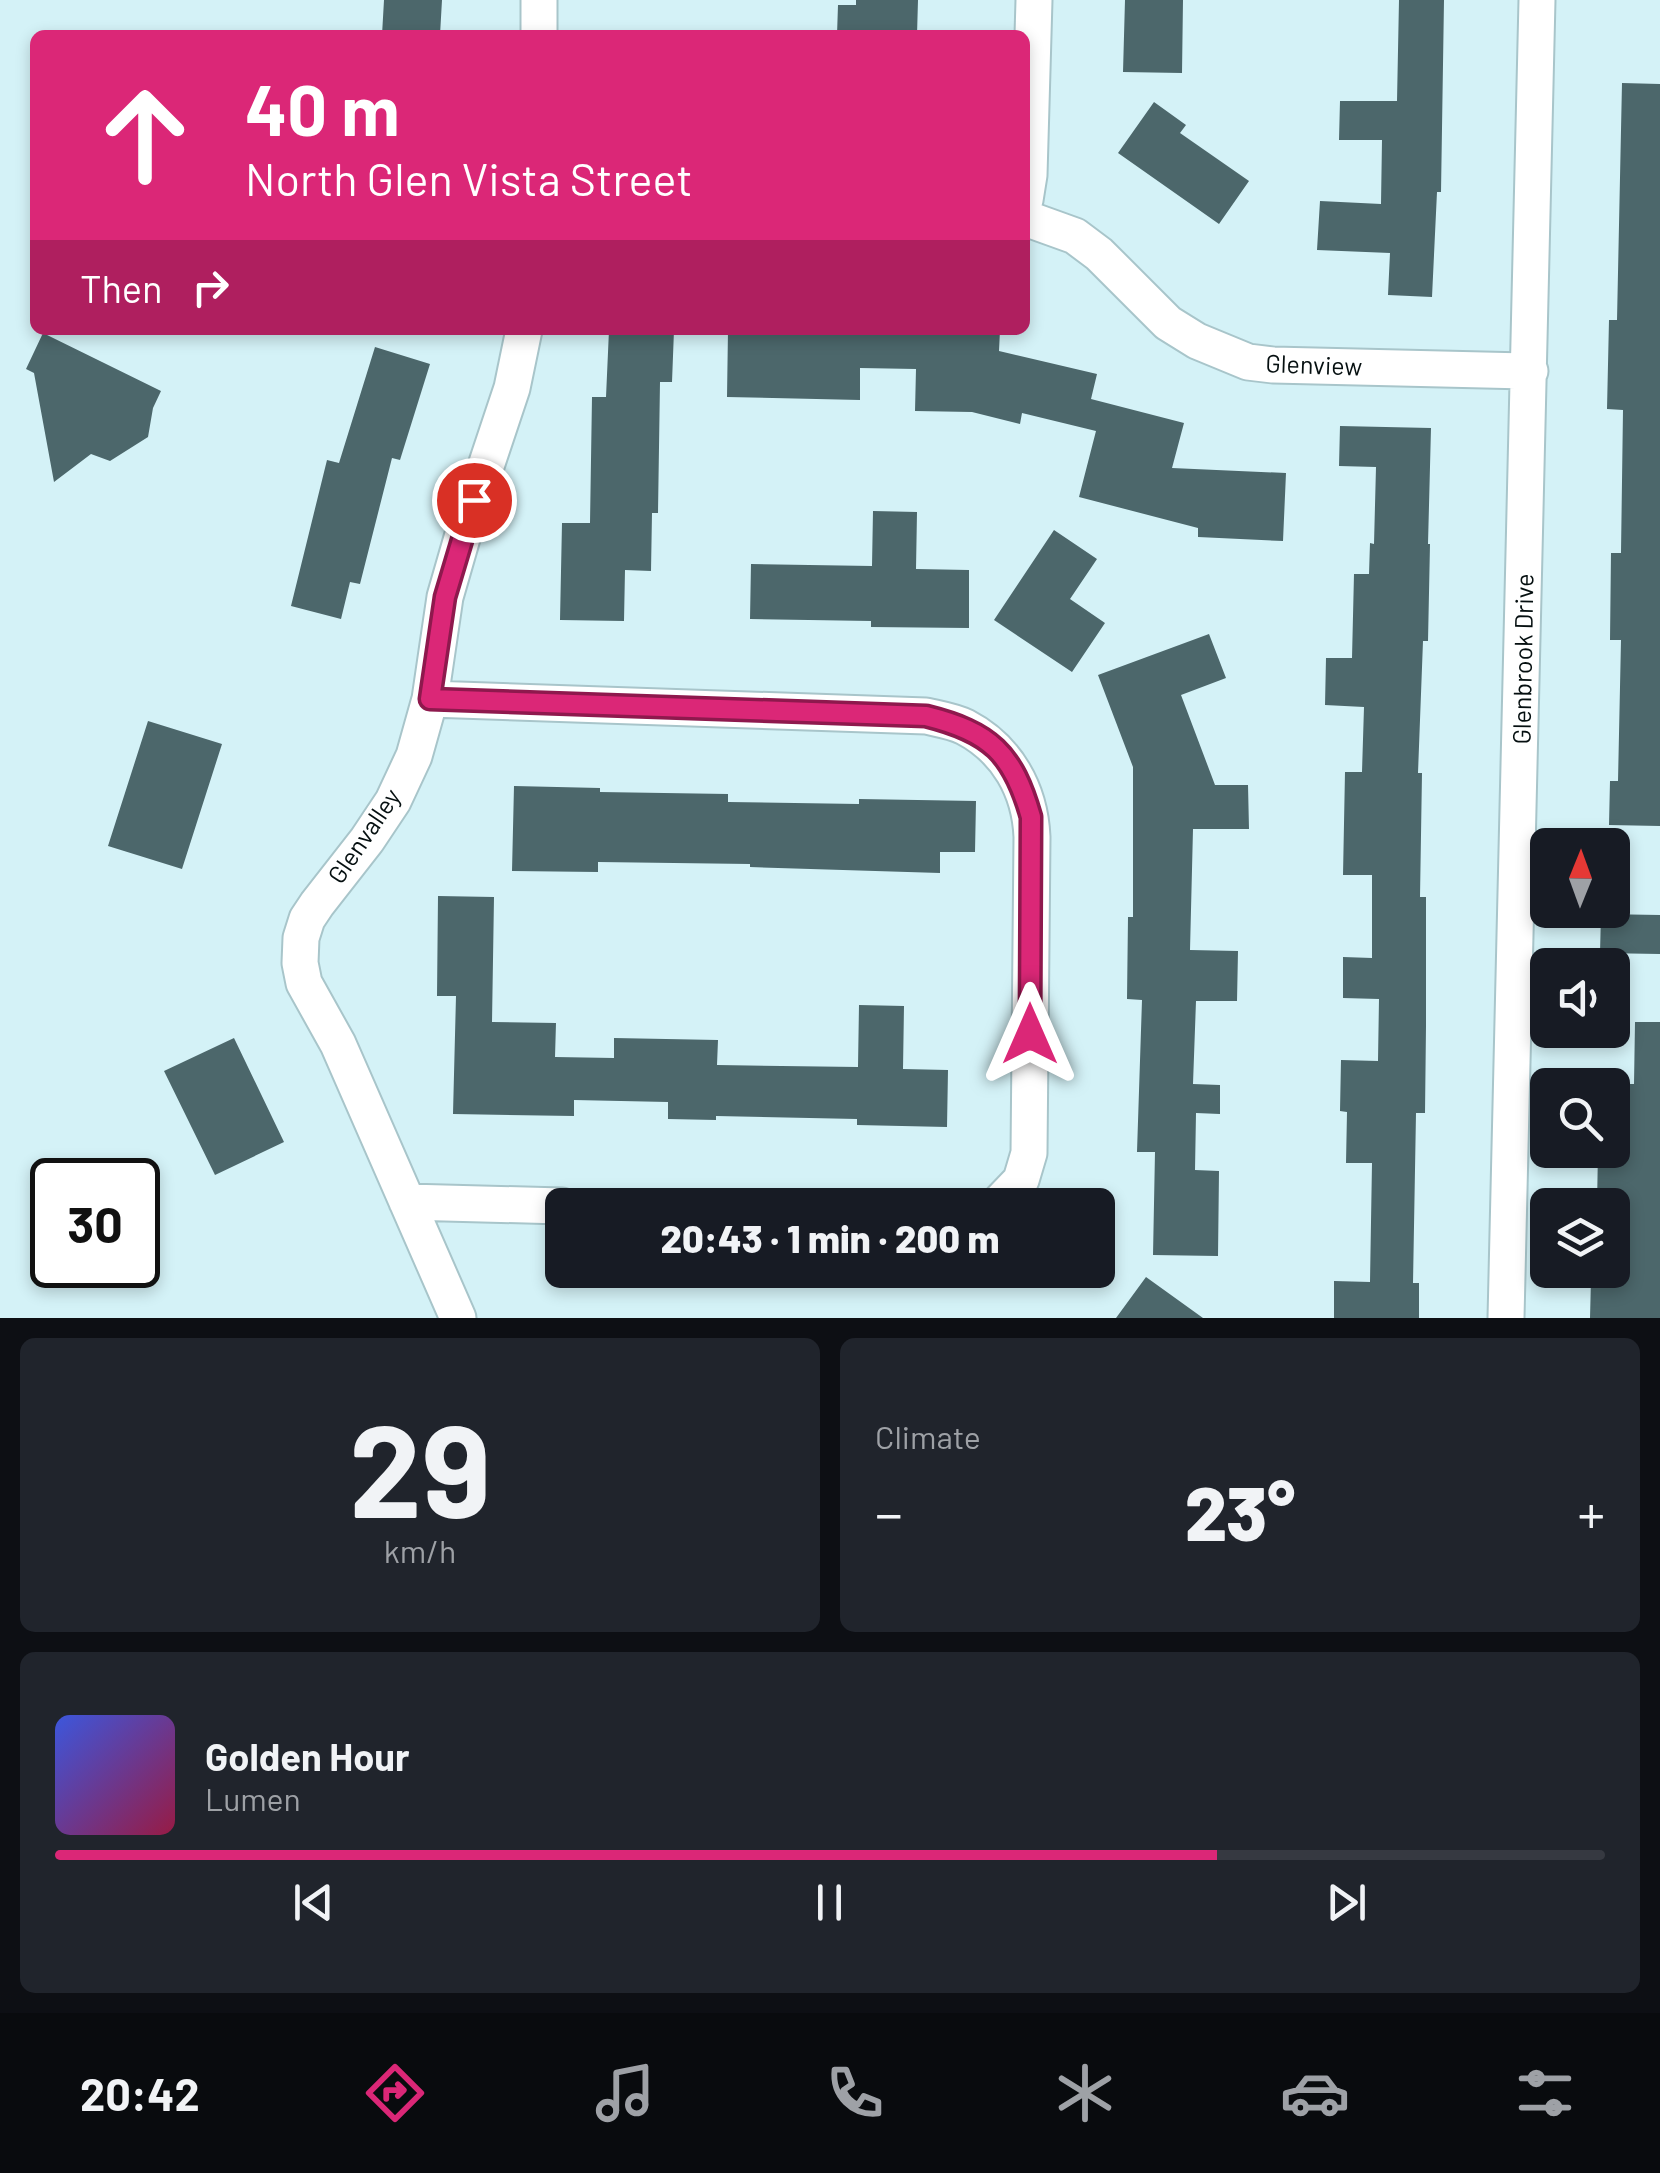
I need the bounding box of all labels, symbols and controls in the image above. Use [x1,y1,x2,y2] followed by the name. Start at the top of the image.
[245,66,400,150] text: 40 m
[80,70,210,200] icon: ahead
[245,151,693,205] text: North Glen Vista Street
[183,260,238,315] icon: right
[80,265,163,311] text: Then
[1265,347,1363,381] street label: Glenview
[432,458,517,543] pin
[447,473,502,528] icon: arrive
[1506,573,1538,745] street label: Glenbrook Drive
[321,782,406,889] street label: Glenvalley
[1530,828,1630,928] north arrow
[1530,828,1630,1288] map controls
[1530,948,1630,1048] button: sound
[978,982,1082,1086] position arrow
[1530,1068,1630,1168] button: search
[30,1158,160,1288] speed limit sign: 30
[1530,1188,1630,1288] button: layers
[661,1215,1000,1261] text: 20:43 · 1 min · 200 m
[349,1388,491,1544] text: 29
[875,1417,981,1455] text: Climate
[1185,1466,1295,1556] text: 23°
[875,1479,903,1545] text: −
[1577,1479,1605,1545] text: +
[384,1531,456,1569] text: km/h
[205,1733,410,1779] text: Golden Hour
[205,1779,301,1817] text: Lumen
[286,1875,341,1930] icon: previous
[802,1875,857,1930] icon: pause
[1319,1875,1374,1930] icon: next
[360,2058,430,2128] icon: directions
[590,2058,660,2128] icon: music
[820,2058,890,2128] icon: phone
[1050,2058,1120,2128] icon: climate
[1280,2058,1350,2128] icon: car
[1510,2058,1580,2128] icon: filters
[80,2066,200,2120] text: 20:42

